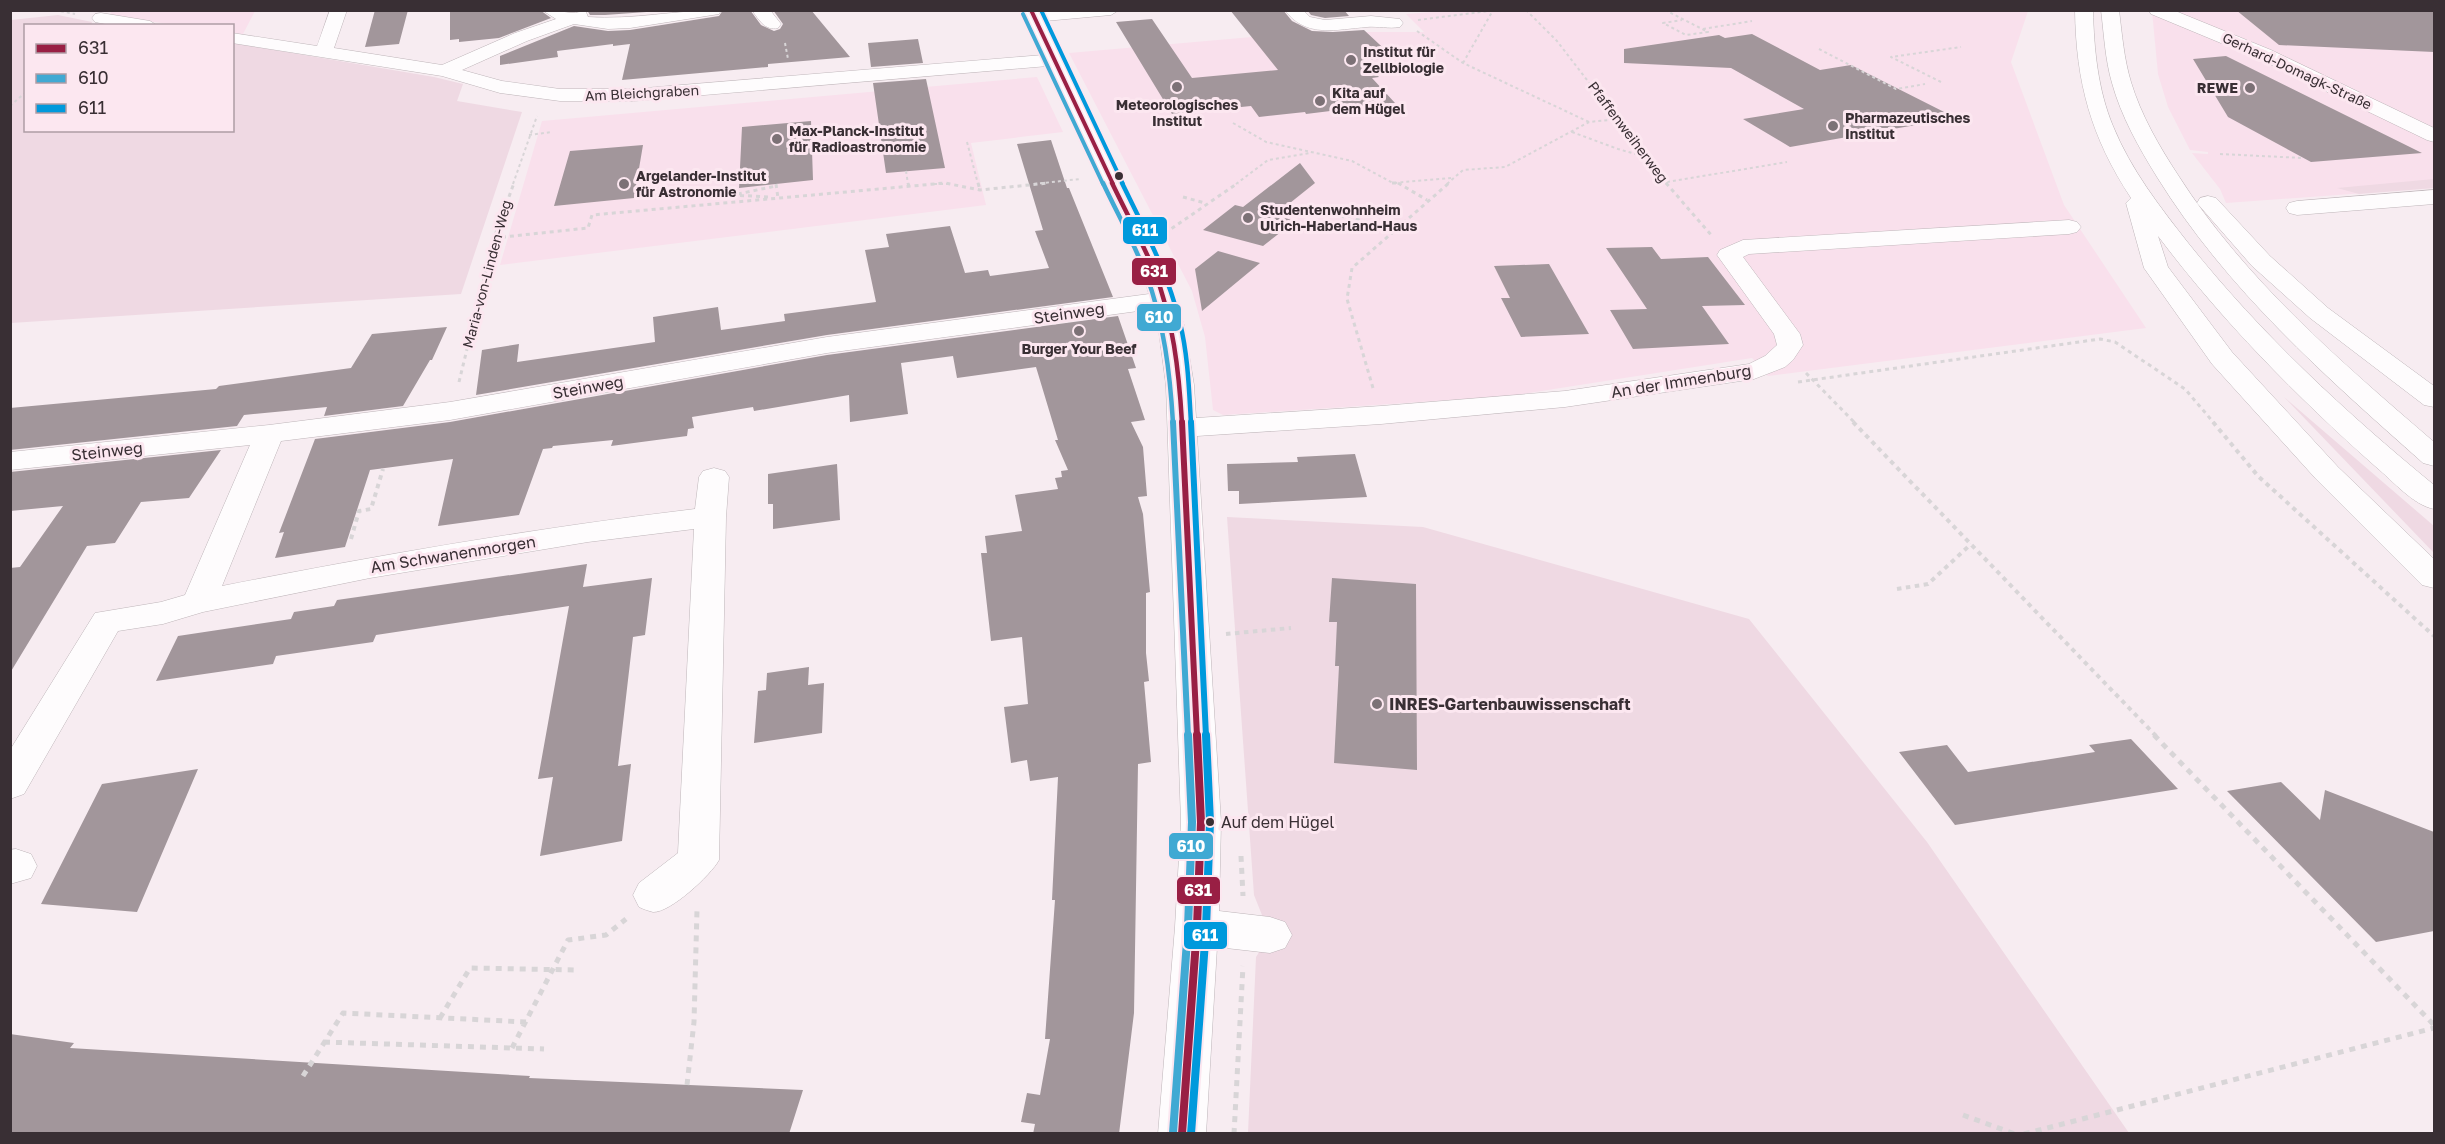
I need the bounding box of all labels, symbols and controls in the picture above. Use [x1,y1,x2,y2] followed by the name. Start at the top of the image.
[24,24,234,132] legend
[2220,28,2375,113] street label: Gerhard-Domagk-Straße
[78,36,108,58] text: 631
[1363,43,1444,76] place label: Institut für Zellbiologie
[1344,53,1358,67] marker: Institut für Zellbiologie
[78,66,109,88] text: 610
[1585,78,1672,186] street label: Pfaffenweiherweg
[2197,79,2238,96] place label: REWE
[1170,80,1184,94] marker: Meteorologisches Institut
[584,81,699,104] street label: Am Bleichgraben
[2243,81,2257,95] marker: REWE
[1332,84,1405,117] place label: Kita auf dem Hügel
[1313,94,1327,108] marker: Kita auf dem Hügel
[78,96,107,118] text: 611
[1116,96,1238,129] place label: Meteorologisches Institut
[1845,109,1971,142] place label: Pharmazeutisches Institut
[1826,119,1840,133] marker: Pharmazeutisches Institut
[789,122,926,155] place label: Max-Planck-Institut für Radioastronomie
[770,132,784,146] marker: Max-Planck-Institut für Radioastronomie
[636,167,767,200] place label: Argelander-Institut für Astronomie
[1113,170,1125,182] unlabelled marker
[617,177,631,191] marker: Argelander-Institut für Astronomie
[459,198,514,350] street label: Maria-von-Linden-Weg
[1260,201,1417,234] place label: Studentenwohnheim Ulrich-Haberland-Haus
[1241,211,1255,225] marker: Studentenwohnheim Ulrich-Haberland-Haus
[1122,216,1168,245] line badge: 611
[1132,220,1158,240] text: 611
[1131,257,1177,286] line badge: 631
[1140,261,1168,281] text: 631
[1032,298,1106,328] street label: Steinweg
[1136,303,1182,332] line badge: 610
[1145,307,1173,327] text: 610
[1072,324,1086,338] marker: Burger Your Beef
[1022,340,1137,357] place label: Burger Your Beef
[1609,360,1753,402] street label: An der Immenburg
[551,371,625,403] street label: Steinweg
[70,437,144,465] street label: Steinweg
[369,531,537,577] street label: Am Schwanenmorgen
[1389,694,1631,714] place label: INRES-Gartenbauwissenschaft
[1370,697,1384,711] marker: INRES-Gartenbauwissenschaft
[1221,812,1334,832] place label: Auf dem Hügel
[1204,816,1216,828] marker: Auf dem Hügel
[1168,832,1214,860] line badge: 610
[1177,836,1205,856] text: 610
[1176,876,1221,905] line badge: 631
[1184,880,1212,900] text: 631
[1183,921,1228,950] line badge: 611
[1192,925,1218,945] text: 611

